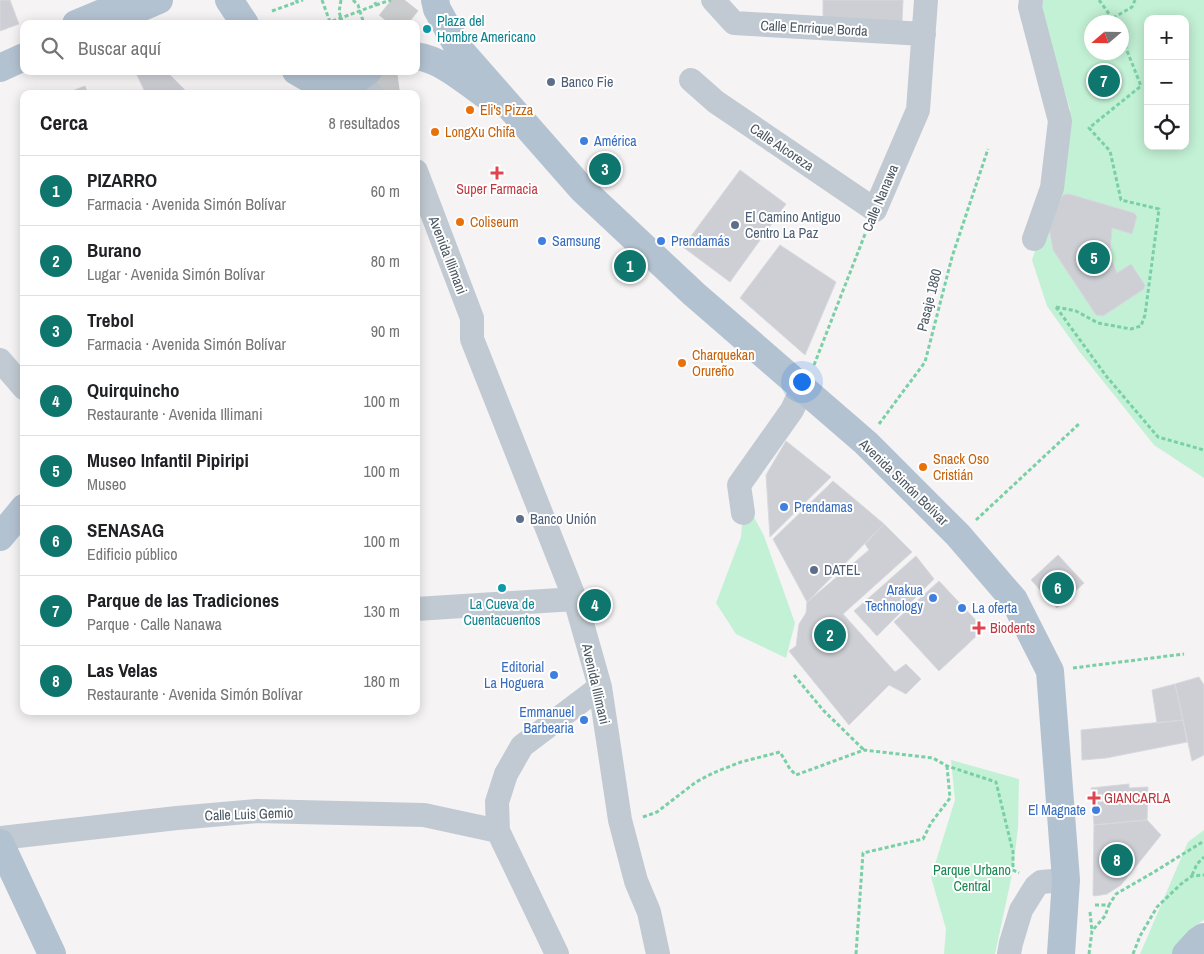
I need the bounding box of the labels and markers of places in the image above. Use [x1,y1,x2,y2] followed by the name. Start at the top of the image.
[437,12,536,46] place label: Plaza del Hombre Americano
[421,23,433,35] marker: Plaza del Hombre Americano
[1088,62,1120,100] pin: 7
[561,73,613,91] place label: Banco Fie
[545,76,557,88] marker: Banco Fie
[480,101,534,119] place label: Eli's Pizza
[464,104,476,116] marker: Eli's Pizza
[445,123,516,141] place label: LongXu Chifa
[429,126,441,138] marker: LongXu Chifa
[593,132,637,150] place label: América
[578,135,590,147] marker: América
[589,150,621,188] pin: 3
[491,167,503,179] marker: Super Farmacia
[456,180,538,198] place label: Super Farmacia
[745,208,841,242] place label: El Camino Antiguo Centro La Paz
[470,213,518,231] place label: Coliseum
[454,216,466,228] marker: Coliseum
[729,219,741,231] marker: El Camino Antiguo Centro La Paz
[552,232,601,250] place label: Samsung
[671,232,730,250] place label: Prendamás
[536,235,548,247] marker: Samsung
[655,235,667,247] marker: Prendamás
[1078,239,1110,277] pin: 5
[614,247,646,285] pin: 1
[692,346,755,380] place label: Charquekan Orureño
[676,357,688,369] marker: Charquekan Orureño
[933,450,989,484] place label: Snack Oso Cristián
[917,461,929,473] marker: Snack Oso Cristián
[794,498,853,516] place label: Prendamas
[778,501,790,513] marker: Prendamas
[530,510,596,528] place label: Banco Unión
[514,513,526,525] marker: Banco Unión
[824,561,861,579] place label: DATEL
[808,564,820,576] marker: DATEL
[1042,569,1074,607] pin: 6
[865,581,924,615] place label: Arakua Technology
[496,582,508,594] marker: La Cueva de Cuentacuentos
[579,586,611,624] pin: 4
[927,592,939,604] marker: Arakua Technology
[463,595,541,629] place label: La Cueva de Cuentacuentos
[972,599,1018,617] place label: La oferta
[956,602,968,614] marker: La oferta
[814,616,846,654] pin: 2
[990,619,1036,637] place label: Biodents
[972,621,986,635] marker: Biodents
[484,658,545,692] place label: Editorial La Hoguera
[548,669,560,681] marker: Editorial La Hoguera
[519,703,575,737] place label: Emmanuel Barbearia
[578,714,590,726] marker: Emmanuel Barbearia
[1104,789,1171,807] place label: GIANCARLA
[1088,792,1100,804] marker: GIANCARLA
[1028,801,1086,819] place label: El Magnate
[1090,804,1102,816] marker: El Magnate
[1101,841,1133,879] pin: 8

